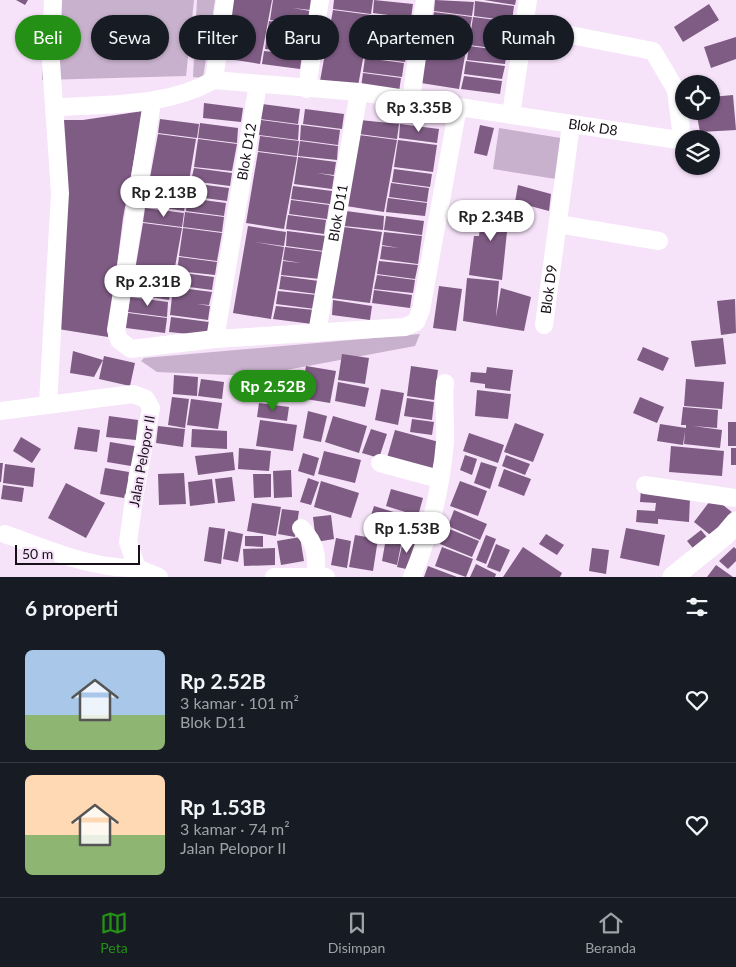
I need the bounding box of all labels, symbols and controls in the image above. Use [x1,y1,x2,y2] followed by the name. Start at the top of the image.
[15,15,81,60] chip: Beli
[91,15,169,60] chip: Sewa
[179,15,256,60] chip: Filter
[266,15,339,60] chip: Baru
[349,15,473,60] chip: Apartemen
[483,15,574,60] chip: Rumah
[675,75,720,175] map controls
[675,75,720,120] button: locate
[367,90,471,133] pin: Rp 3.35B
[386,97,452,116] text: Rp 3.35B
[567,115,619,139] street label: Blok D8
[233,122,259,181] street label: Blok D12
[675,130,720,175] button: layers
[112,176,216,218] pin: Rp 2.13B
[131,182,197,201] text: Rp 2.13B
[324,183,351,243] street label: Blok D11
[439,200,543,242] pin: Rp 2.34B
[458,206,524,225] text: Rp 2.34B
[537,263,560,315] street label: Blok D9
[96,264,200,307] pin: Rp 2.31B
[115,271,181,290] text: Rp 2.31B
[221,370,325,412] pin: Rp 2.52B
[240,376,306,395] text: Rp 2.52B
[125,414,158,508] street label: Jalan Pelopor II
[355,512,459,554] pin: Rp 1.53B
[374,518,440,537] text: Rp 1.53B
[15,542,140,565] scale bar
[22,545,53,562] text: 50 m
[683,593,711,621] icon: filters
[25,595,118,620] text: 6 properti
[180,668,266,693] text: Rp 2.52B
[65,670,125,730] icon: home
[683,686,711,714] icon: heart
[180,693,299,712] text: 3 kamar · 101 m²
[180,712,246,731] text: Blok D11
[180,794,266,819] text: Rp 1.53B
[65,795,125,855] icon: home
[683,811,711,839] icon: heart
[180,819,290,838] text: 3 kamar · 74 m²
[180,838,286,857] text: Jalan Pelopor II
[100,909,128,956] tab: Peta
[328,909,385,956] tab: Disimpan
[585,909,636,956] tab: Beranda

